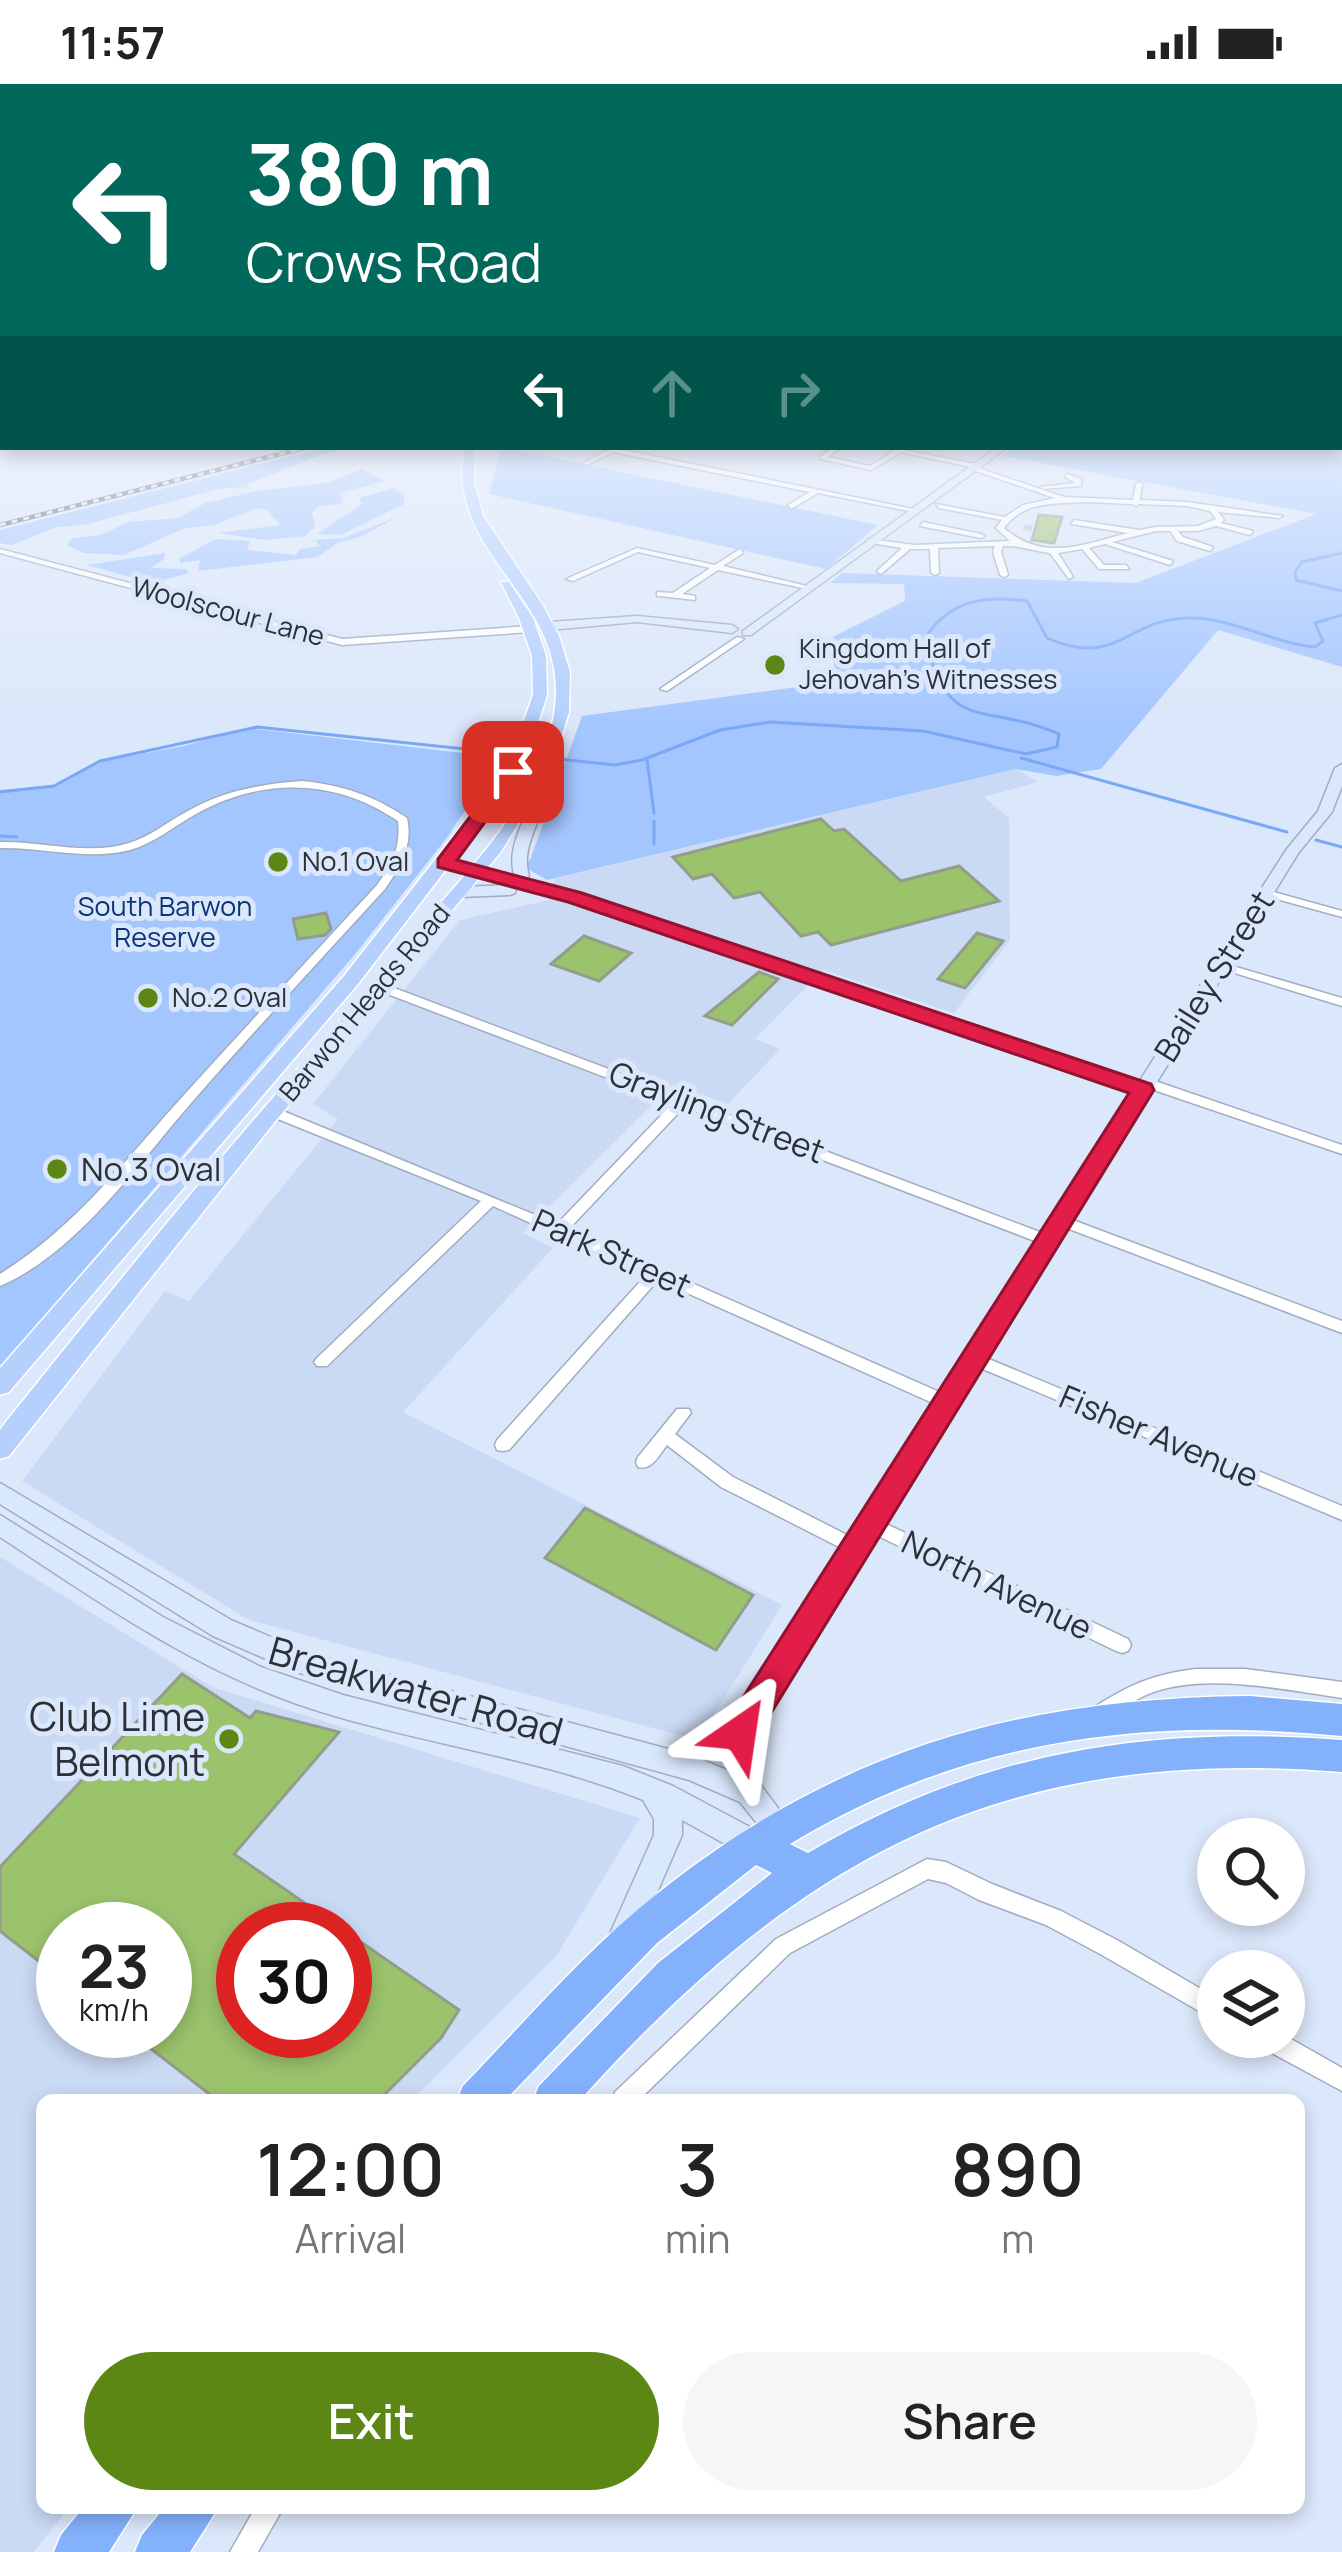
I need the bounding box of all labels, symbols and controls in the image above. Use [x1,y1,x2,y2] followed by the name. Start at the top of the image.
[60,11,165,73] text: 11:57
[246,115,494,230] text: 380 m
[48,132,204,288] icon: left
[246,224,542,298] text: Crows Road
[513,360,579,426] icon: left
[639,360,705,426] icon: ahead
[765,360,831,426] icon: right
[128,567,329,654] street label: Woolscour Lane
[799,629,1057,697] place label: Kingdom Hall of Jehovah's Witnesses
[762,652,788,678] marker: Kingdom Hall of Jehovah's Witnesses
[462,721,564,823] pin
[480,739,546,805] icon: arrive
[302,842,409,879] place label: No.1 Oval
[265,849,291,875] marker: No.1 Oval
[1143,882,1284,1070] street label: Bailey Street
[78,887,252,955] park label: South Barwon Reserve
[270,895,458,1109] street label: Barwon Heads Road
[172,978,287,1015] place label: No.2 Oval
[135,985,161,1011] marker: No.2 Oval
[603,1050,831,1173] street label: Grayling Street
[81,1146,221,1191] place label: No.3 Oval
[44,1156,70,1182] marker: No.3 Oval
[526,1198,699,1308] street label: Park Street
[1053,1373,1266,1498] street label: Fisher Avenue
[895,1519,1100,1650] street label: North Avenue
[263,1622,570,1758] street label: Breakwater Road
[677,1670,803,1796] position arrow
[29,1689,205,1788] place label: Club Lime Belmont
[216,1726,242,1752] marker: Club Lime Belmont
[1197,1818,1305,2058] map controls
[1197,1818,1305,1926] button: search
[216,1902,372,2058] speed limit sign: 30
[79,1924,149,2006] text: 23
[1197,1950,1305,2058] button: layers
[79,1989,149,2030] text: km/h
[256,2119,445,2218] text: 12:00
[677,2119,718,2218] text: 3
[951,2119,1085,2218] text: 890
[295,2211,406,2265] text: Arrival
[665,2211,730,2265] text: min
[1001,2211,1034,2265] text: m
[84,2352,659,2490] button: Exit
[683,2352,1257,2490] button: Share

